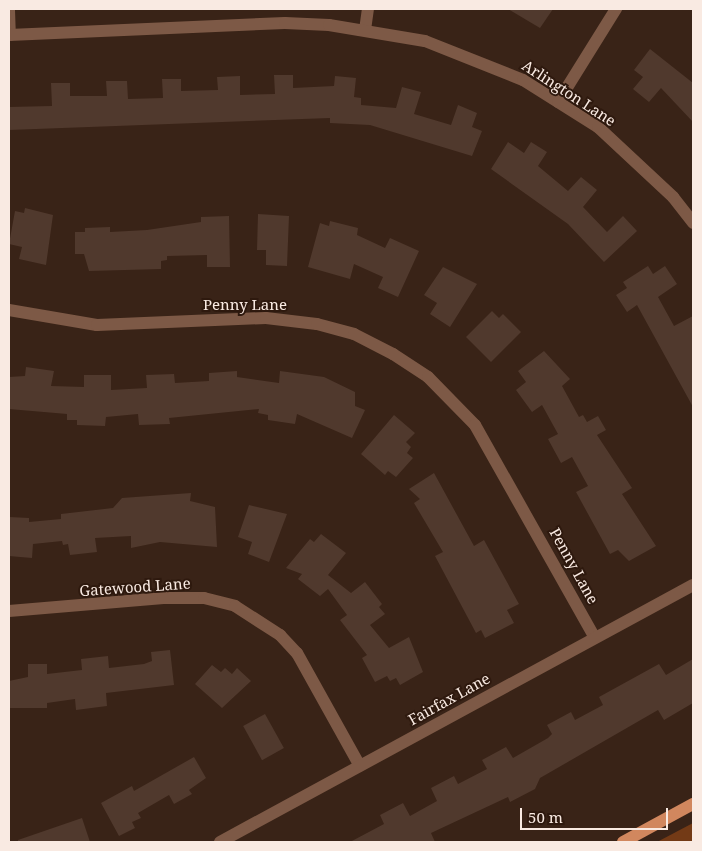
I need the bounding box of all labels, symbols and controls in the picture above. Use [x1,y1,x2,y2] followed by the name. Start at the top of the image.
[519,56,619,130] street label: Arlington Lane
[203,296,287,314] street label: Penny Lane
[546,525,602,607] street label: Penny Lane
[79,574,191,600] street label: Gatewood Lane
[405,669,493,729] street label: Fairfax Lane
[522,798,670,830] scale bar
[528,807,563,827] text: 50 m

